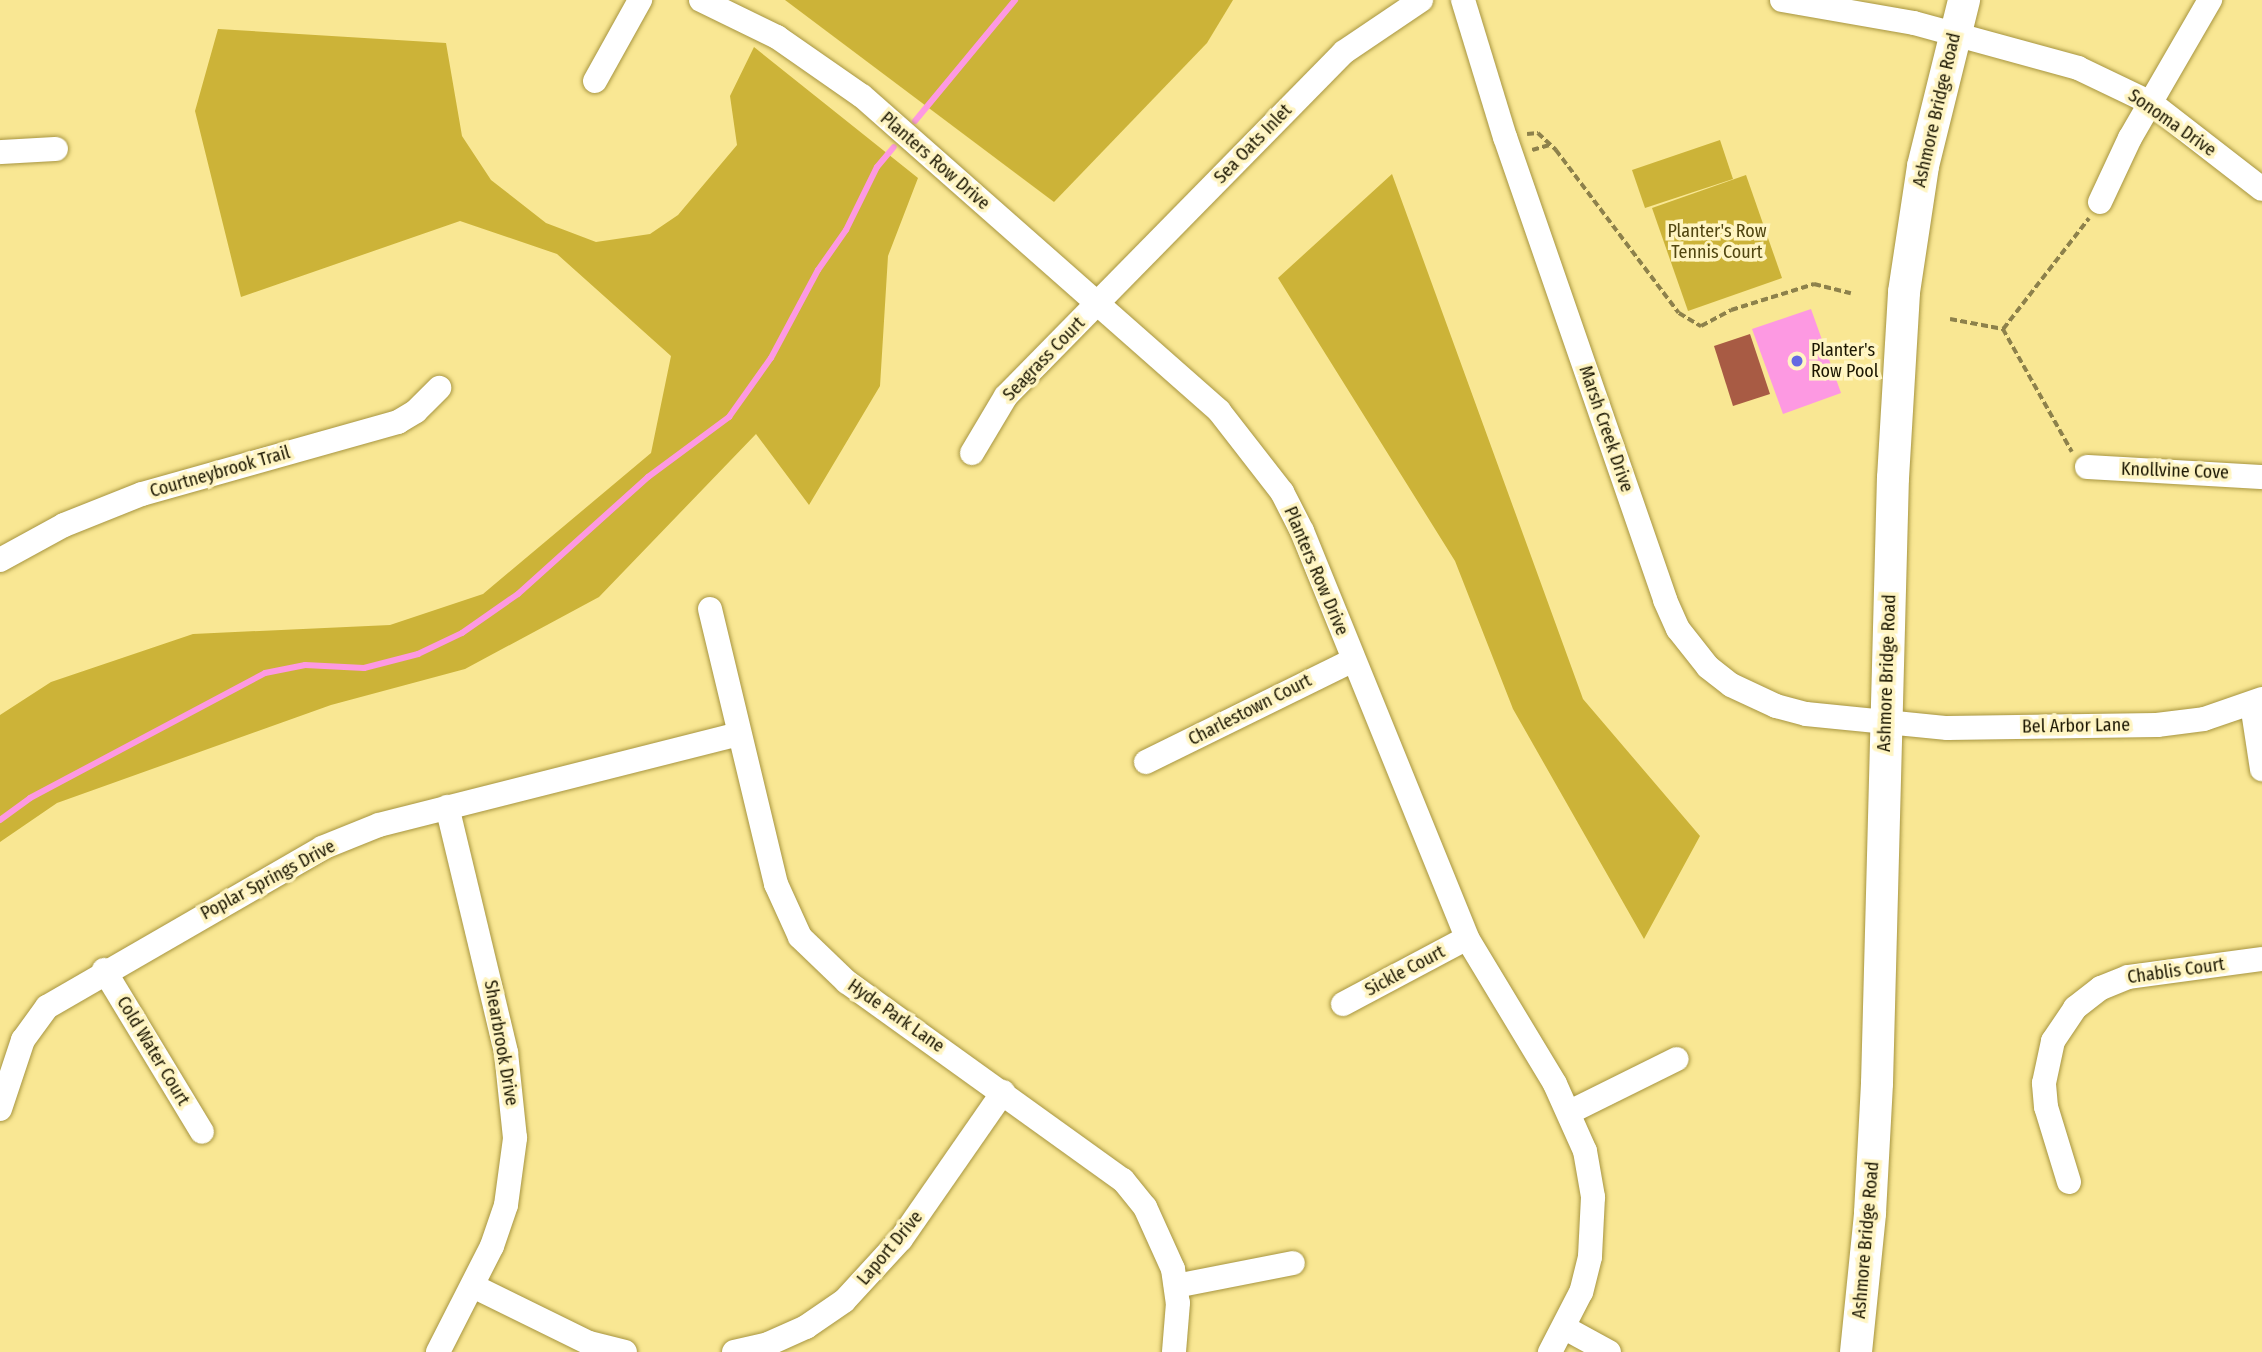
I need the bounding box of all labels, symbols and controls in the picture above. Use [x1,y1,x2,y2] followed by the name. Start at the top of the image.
[1909,31,1965,189] street label: Ashmore Bridge Road
[2124,85,2220,161] street label: Sonoma Drive
[1210,100,1296,188] street label: Sea Oats Inlet
[876,108,994,214] street label: Planters Row Drive
[1667,221,1767,264] park label: Planter's Row Tennis Court
[999,312,1089,406] street label: Seagrass Court
[1811,340,1879,382] place label: Planter's Row Pool
[1789,353,1805,369] marker: Planter's Row Pool
[1574,363,1638,495] street label: Marsh Creek Drive
[147,442,293,502] street label: Courtneybrook Trail
[2121,458,2229,484] street label: Knollvine Cove
[1279,503,1353,639] street label: Planters Row Drive
[1873,594,1901,752] street label: Ashmore Bridge Road
[1185,670,1315,750] street label: Charlestown Court
[2022,714,2130,738] street label: Bel Arbor Lane
[197,835,339,925] street label: Poplar Springs Drive
[1361,941,1449,1001] street label: Sickle Court
[2126,953,2226,989] street label: Chablis Court
[844,975,948,1057] street label: Hyde Park Lane
[479,978,523,1108] street label: Shearbrook Drive
[112,993,194,1109] street label: Cold Water Court
[1848,1160,1884,1320] street label: Ashmore Bridge Road
[853,1207,927,1289] street label: Laport Drive

